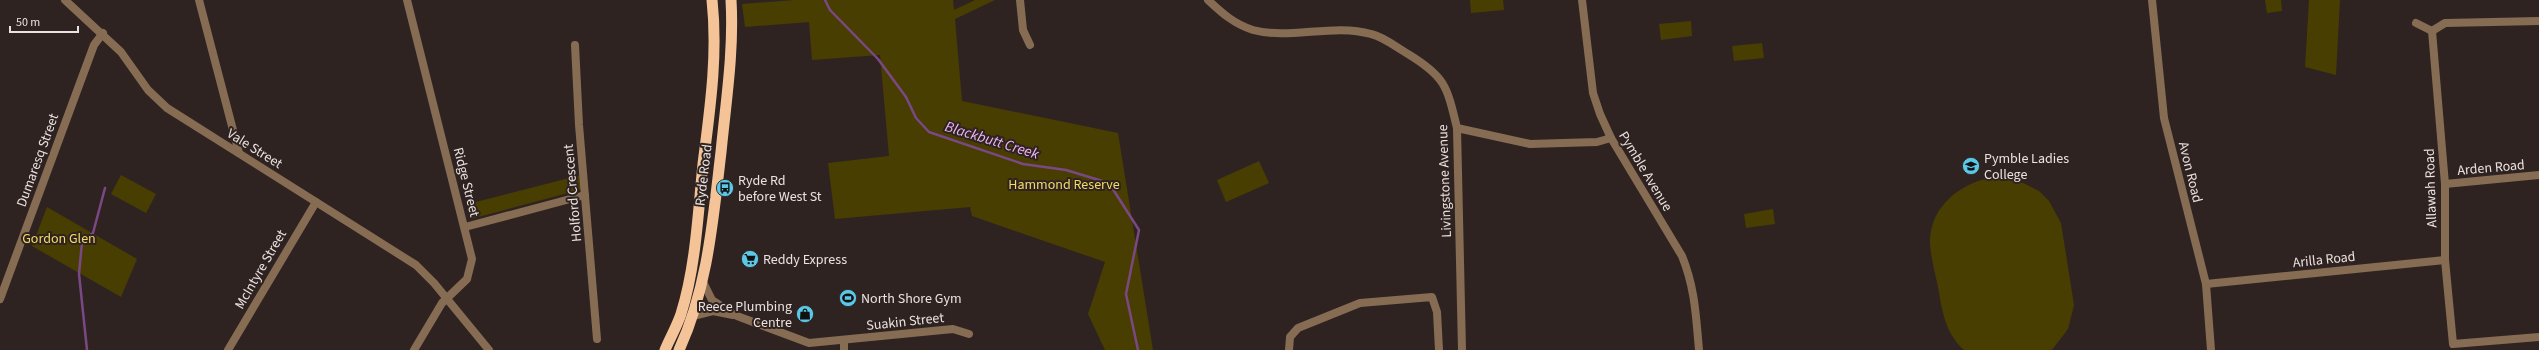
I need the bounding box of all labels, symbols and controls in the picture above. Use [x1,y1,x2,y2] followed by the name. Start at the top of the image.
[10,8,78,34] scale bar
[16,14,40,31] text: 50 m
[12,111,64,210] street label: Dumaresq Street
[942,116,1042,165] water label: Blackbutt Creek
[223,124,286,174] street label: Vale Street
[1433,124,1457,238] street label: Livingstone Avenue
[1613,128,1677,215] street label: Pymble Avenue
[2173,140,2207,205] street label: Avon Road
[559,143,587,243] street label: Holford Crescent
[690,143,718,207] street label: Ryde Road
[448,145,484,219] street label: Ridge Street
[2420,148,2442,228] street label: Allawah Road
[1984,149,2069,185] place label: Pymble Ladies College
[2457,155,2526,181] street label: Arden Road
[1961,156,1981,176] school or university icon: Pymble Ladies College
[738,171,822,207] place label: Ryde Rd before West St
[1008,175,1120,195] park label: Hammond Reserve
[715,178,735,198] bus stop icon: Ryde Rd before West St
[230,226,292,313] street label: McIntyre Street
[22,229,96,249] park label: Gordon Glen
[2292,247,2356,273] street label: Arilla Road
[740,249,760,269] supermarket icon: Reddy Express
[763,250,847,270] place label: Reddy Express
[838,288,858,308] sports icon: North Shore Gym
[861,289,962,309] place label: North Shore Gym
[698,297,792,333] place label: Reece Plumbing Centre
[795,304,815,324] shop icon: Reece Plumbing Centre
[865,308,945,336] street label: Suakin Street

